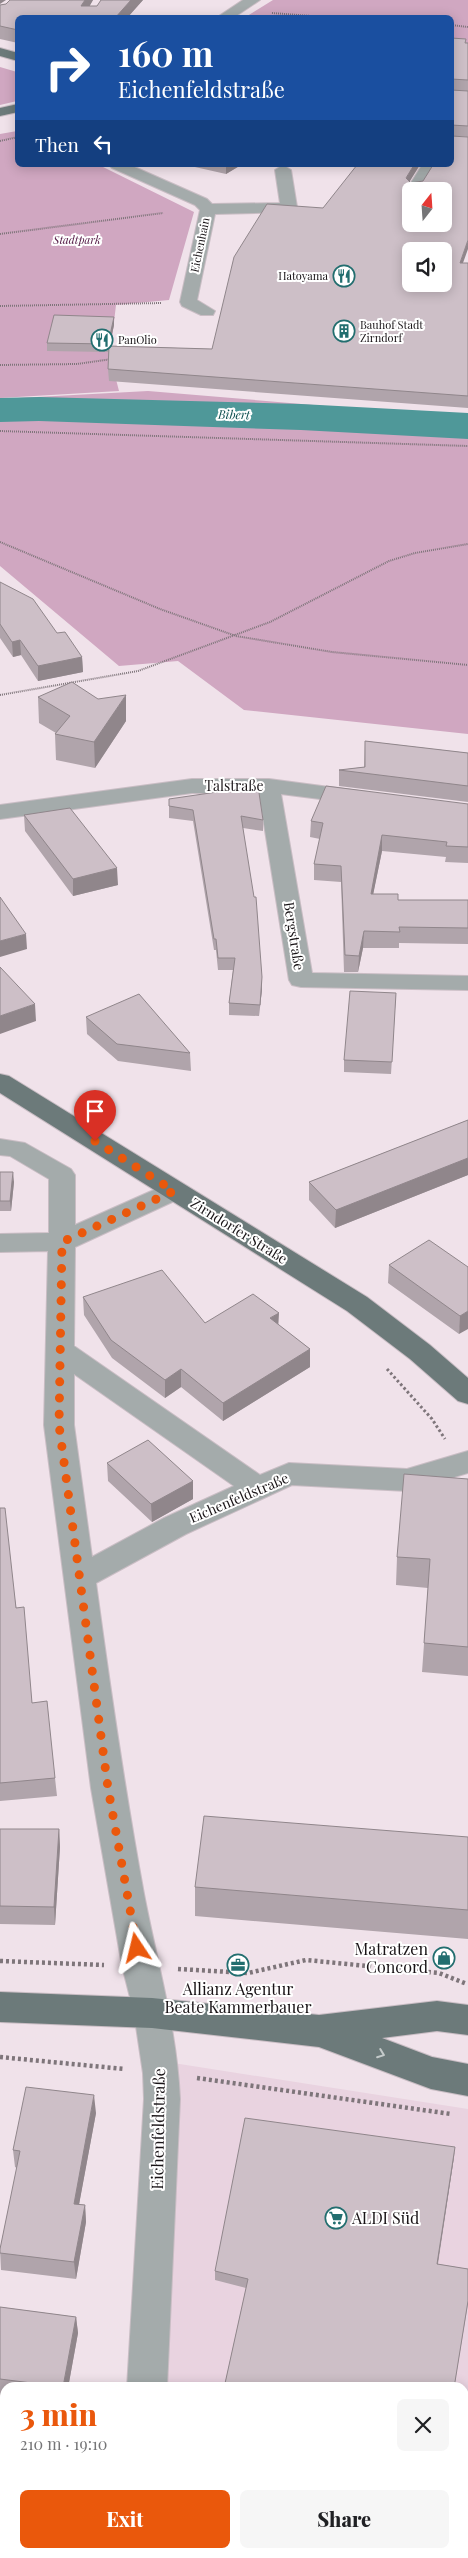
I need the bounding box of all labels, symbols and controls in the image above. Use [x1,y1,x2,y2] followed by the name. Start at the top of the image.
[118,29,213,76] text: 160 m
[35,35,100,100] icon: right
[118,74,285,104] text: Eichenfeldstraße
[89,130,117,158] icon: left
[35,131,79,157] text: Then
[402,182,452,232] north arrow
[402,182,452,292] map controls
[186,216,213,274] street label: Eichenhain
[52,232,101,247] park label: Stadtpark
[402,242,452,292] button: sound
[332,264,356,288] restaurant icon: Hatoyama
[278,268,329,283] place label: Hatoyama
[360,317,423,345] place label: Bauhof Stadt Zirndorf
[332,319,356,343] building icon: Bauhof Stadt Zirndorf
[90,328,114,352] restaurant icon: PanOlio
[118,332,157,347] place label: PanOlio
[217,406,251,422] water label: Bibert
[204,776,264,795] street label: Talstraße
[280,900,309,972] street label: Bergstraße
[74,1090,116,1141] pin
[81,1097,109,1125] icon: arrive
[187,1193,291,1268] street label: Zirndorfer Straße
[186,1468,291,1527] street label: Eichenfeldstraße
[110,1921,162,1973] position arrow
[354,1938,428,1977] place label: Matratzen Concord
[432,1946,456,1970] shop icon: Matratzen Concord
[226,1953,250,1977] office icon: Allianz Agentur Beate Kammerbauer
[164,1978,312,2017] place label: Allianz Agentur Beate Kammerbauer
[376,2048,385,2058] one-way arrow
[146,2068,169,2190] street label: Eichenfeldstraße
[324,2206,348,2230] supermarket icon: ALDI Süd
[351,2207,419,2228] place label: ALDI Süd
[20,2394,97,2434] text: 3 min
[397,2399,449,2451] button: close
[20,2433,107,2454] text: 210 m · 19:10
[20,2490,230,2548] button: Exit
[240,2490,449,2548] button: Share

